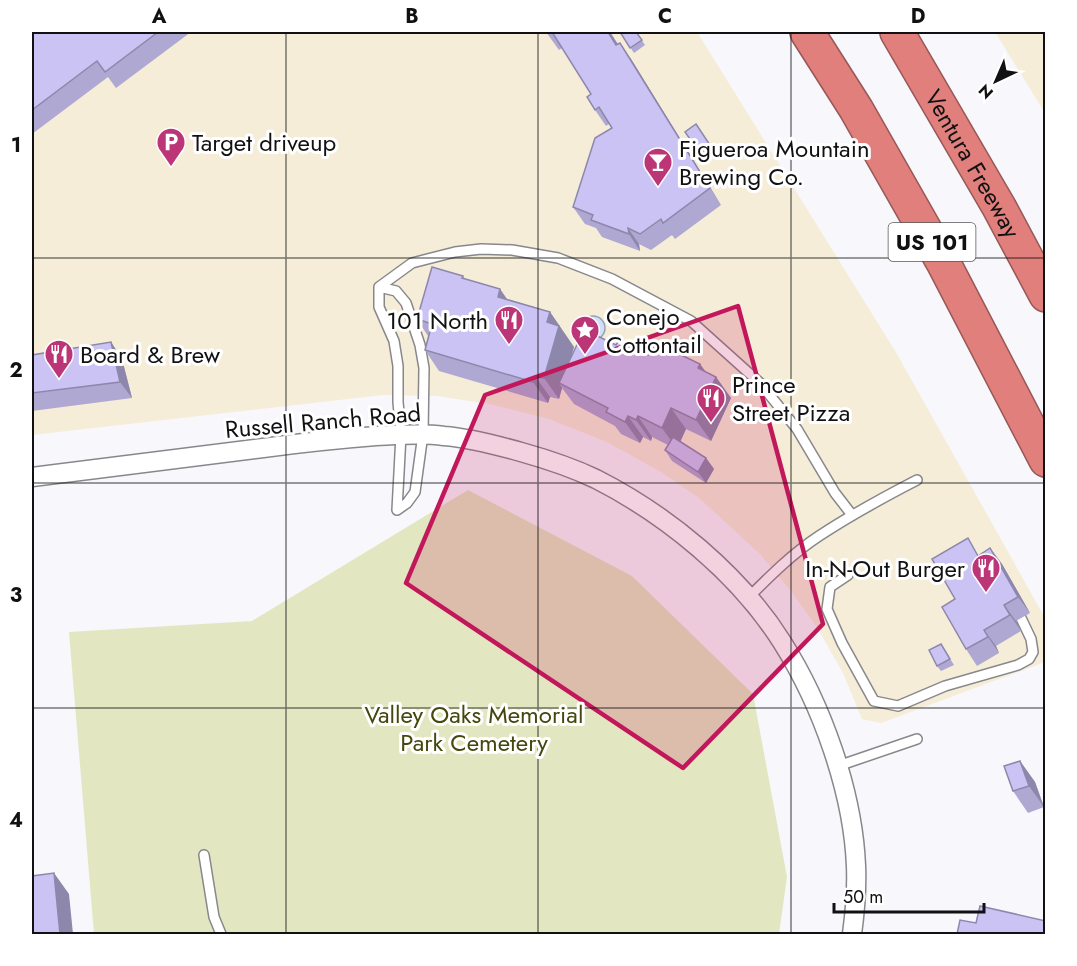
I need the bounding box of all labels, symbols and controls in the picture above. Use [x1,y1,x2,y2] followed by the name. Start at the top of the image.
[151,2,167,31] text: A
[405,2,419,31] text: B
[658,2,672,31] text: C
[911,2,925,31] text: D
[966,51,1026,111] north arrow
[973,79,998,104] text: N
[917,83,1030,244] street label: Ventura Freeway
[192,125,336,160] place label: Target driveup
[155,126,187,168] parking icon: Target driveup
[11,131,21,160] text: 1
[679,131,870,194] place label: Figueroa Mountain Brewing Co.
[642,146,674,188] bar icon: Figueroa Mountain Brewing Co.
[888,223,976,261] road number: US 101
[606,299,702,362] place label: Conejo Cottontail
[387,303,488,338] place label: 101 North
[493,304,525,346] restaurant icon: 101 North
[569,314,601,356] place icon: Conejo Cottontail
[80,337,221,372] place label: Board & Brew
[43,338,75,380] restaurant icon: Board & Brew
[9,356,23,385] text: 2
[732,367,850,430] place label: Prince Street Pizza
[695,382,727,424] restaurant icon: Prince Street Pizza
[224,395,422,447] street label: Russell Ranch Road
[805,551,966,586] place label: In-N-Out Burger
[970,552,1002,594] restaurant icon: In-N-Out Burger
[10,581,22,610] text: 3
[365,697,583,760] park label: Valley Oaks Memorial Park Cemetery
[9,806,23,835] text: 4
[834,876,984,914] scale bar
[843,884,883,910] text: 50 m

